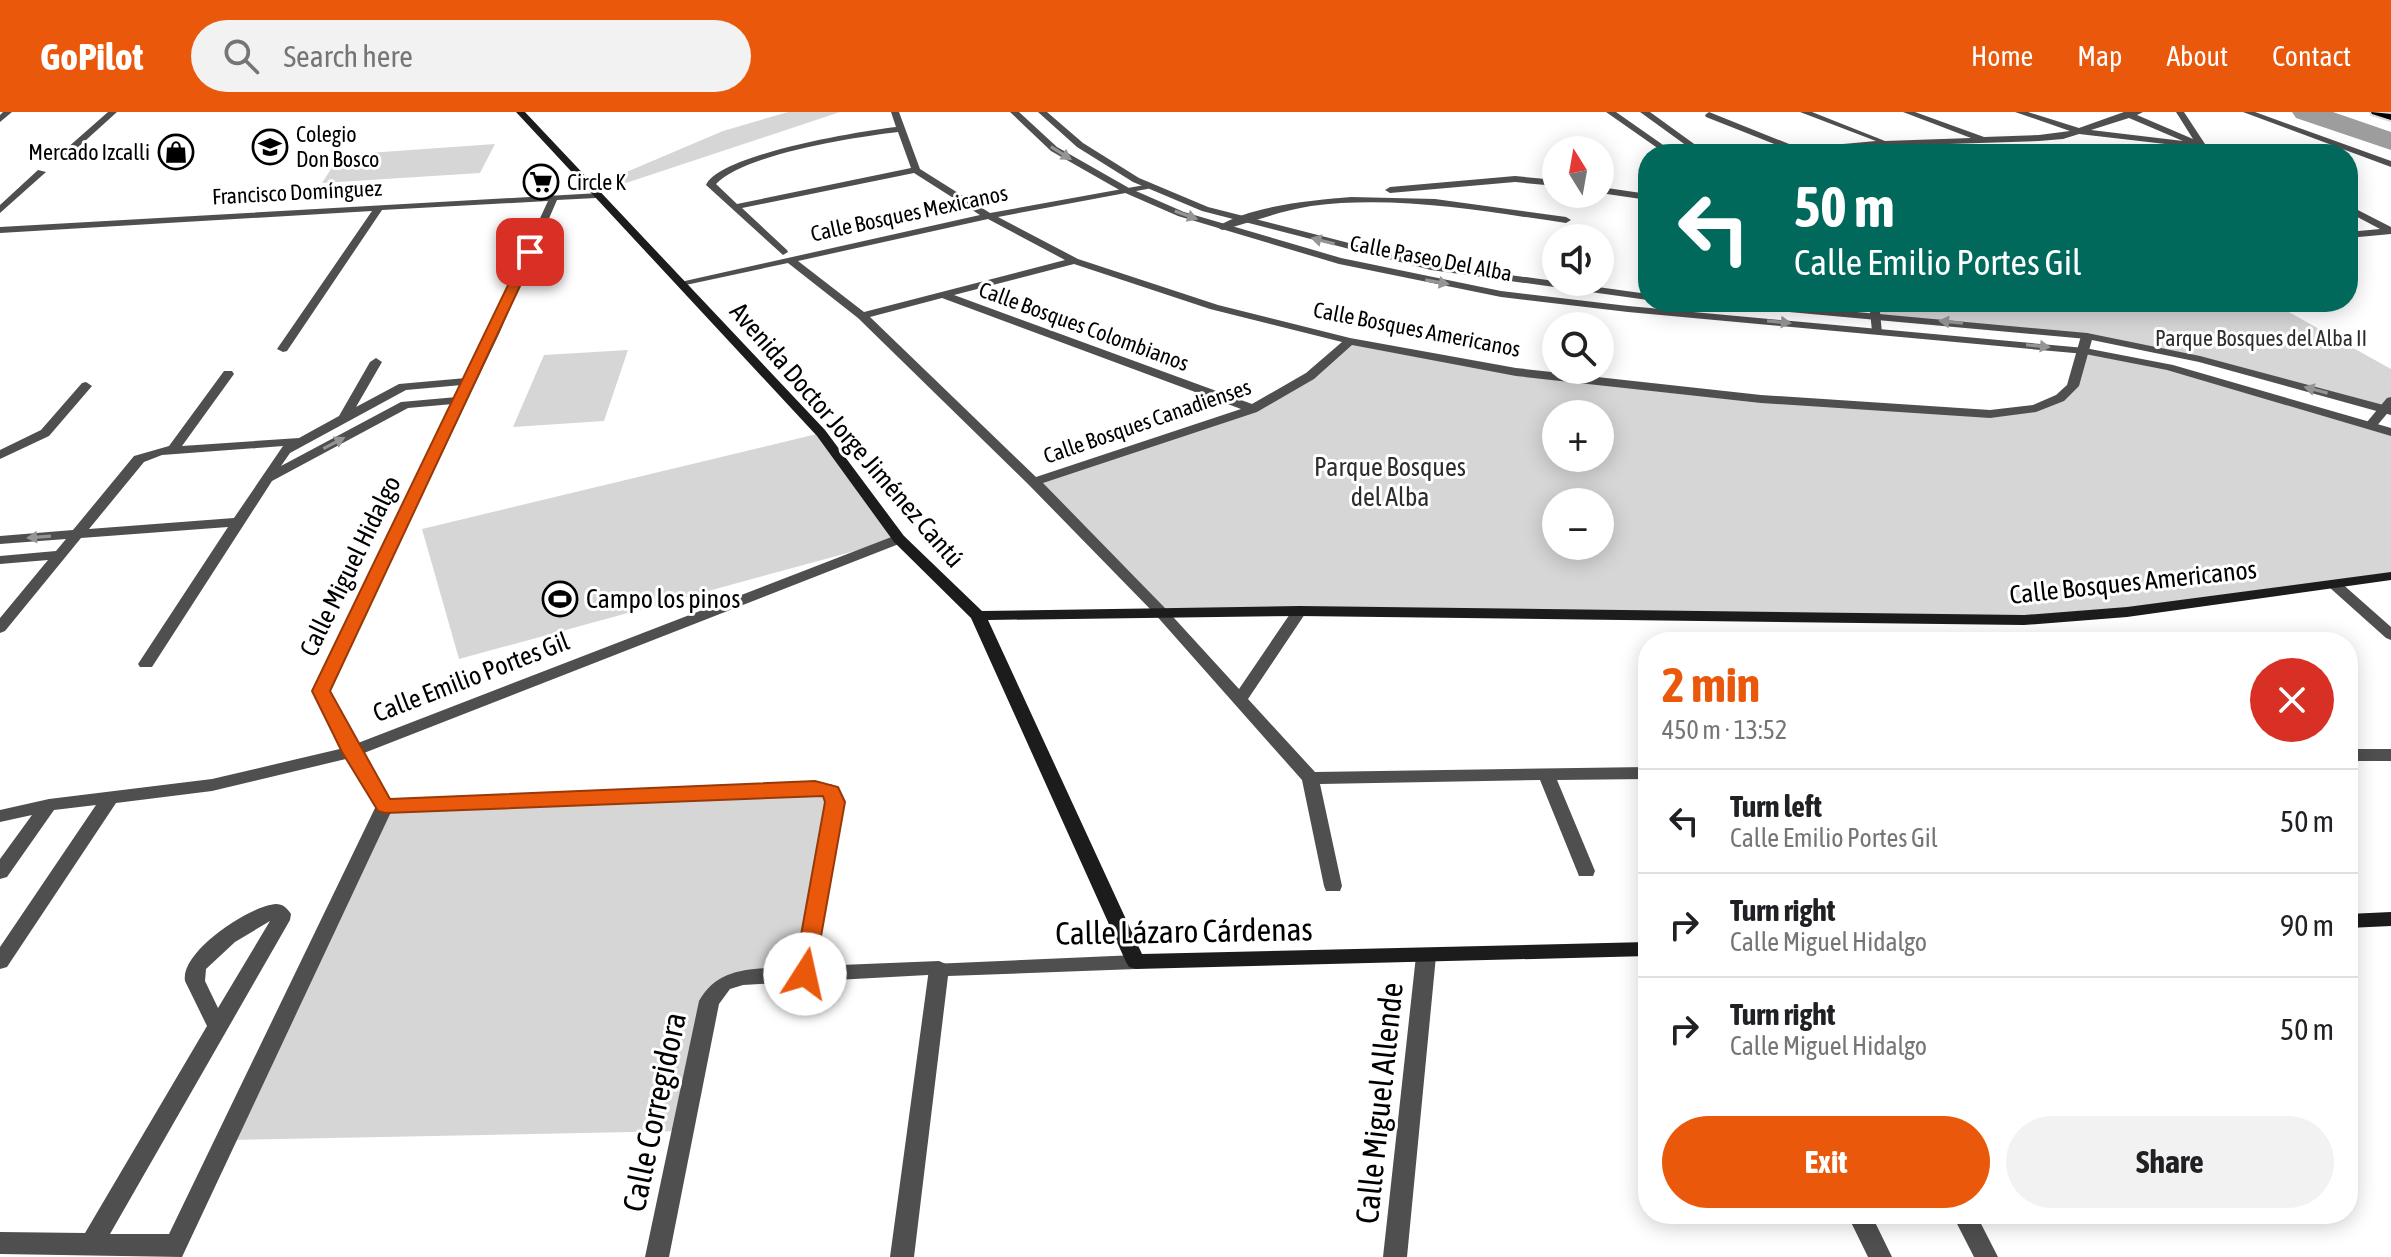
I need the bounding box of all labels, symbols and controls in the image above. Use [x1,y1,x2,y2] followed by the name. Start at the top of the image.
[191,20,751,92] search box
[219,34,263,78] icon: search
[40,35,143,78] text: GoPilot
[283,39,413,73] text: Search here
[1971,40,2033,72] text: Home
[2077,40,2122,72] text: Map
[2166,40,2228,72] text: About
[2272,40,2351,72] text: Contact
[296,121,379,172] place label: Colegio Don Bosco
[251,128,289,166] school or university icon: Colegio Don Bosco
[157,133,195,171] shop icon: Mercado Izcalli
[1542,136,1614,208] north arrow
[1542,136,1614,560] map controls
[28,139,150,165] place label: Mercado Izcalli
[1050,145,1072,159] one-way arrow
[522,163,560,201] supermarket icon: Circle K
[567,169,626,195] place label: Circle K
[211,175,383,209] street label: Francisco Domínguez
[1794,175,1895,239] text: 50 m
[1662,176,1766,280] icon: left
[808,179,1010,247] street label: Calle Bosques Mexicanos
[1175,210,1199,222] one-way arrow
[496,218,564,286] pin
[1542,224,1614,296] button: sound
[508,230,552,274] icon: arrive
[1348,230,1514,286] street label: Calle Paseo Del Alba
[1311,235,1336,247] one-way arrow
[1794,241,2082,283] text: Calle Emilio Portes Gil
[976,276,1193,376] street label: Calle Bosques Colombianos
[1425,277,1450,289] one-way arrow
[1311,296,1523,362] street label: Calle Bosques Americanos
[724,297,970,573] street label: Avenida Doctor Jorge Jiménez Cantú
[1542,312,1614,384] button: search
[1938,315,1963,328] one-way arrow
[1767,316,1792,329] one-way arrow
[2155,325,2367,351] park label: Parque Bosques del Alba II
[2026,339,2051,352] one-way arrow
[1040,373,1254,469] street label: Calle Bosques Canadienses
[2303,383,2327,396] one-way arrow
[1542,400,1614,472] button: +
[322,436,345,449] one-way arrow
[1314,452,1466,512] park label: Parque Bosques del Alba
[293,471,407,661] street label: Calle Miguel Hidalgo
[1542,488,1614,560] button: −
[26,531,51,544] one-way arrow
[2008,554,2258,610] street label: Calle Bosques Americanos
[541,580,579,618] sports icon: Campo los pinos
[586,584,741,614] place label: Campo los pinos
[369,626,573,728] street label: Calle Emilio Portes Gil
[1662,657,1760,712] text: 2 min
[2250,658,2334,742] button: close
[1662,715,1787,745] text: 450 m · 13:52
[1730,789,1822,823] text: Turn left
[1662,799,1706,843] icon: left
[2280,804,2334,838] text: 50 m
[1730,823,1938,853] text: Calle Emilio Portes Gil
[1730,893,1836,927] text: Turn right
[1662,903,1706,947] icon: right
[2280,908,2334,942] text: 90 m
[1055,910,1313,952] street label: Calle Lázaro Cárdenas
[1730,927,1927,957] text: Calle Miguel Hidalgo
[763,932,847,1016] position arrow
[1348,981,1410,1225] street label: Calle Miguel Allende
[1730,997,1836,1031] text: Turn right
[1662,1007,1706,1051] icon: right
[615,1009,693,1215] street label: Calle Corregidora
[2280,1012,2334,1046] text: 50 m
[1730,1031,1927,1061] text: Calle Miguel Hidalgo
[1662,1116,1990,1208] button: Exit
[2006,1116,2334,1208] button: Share

